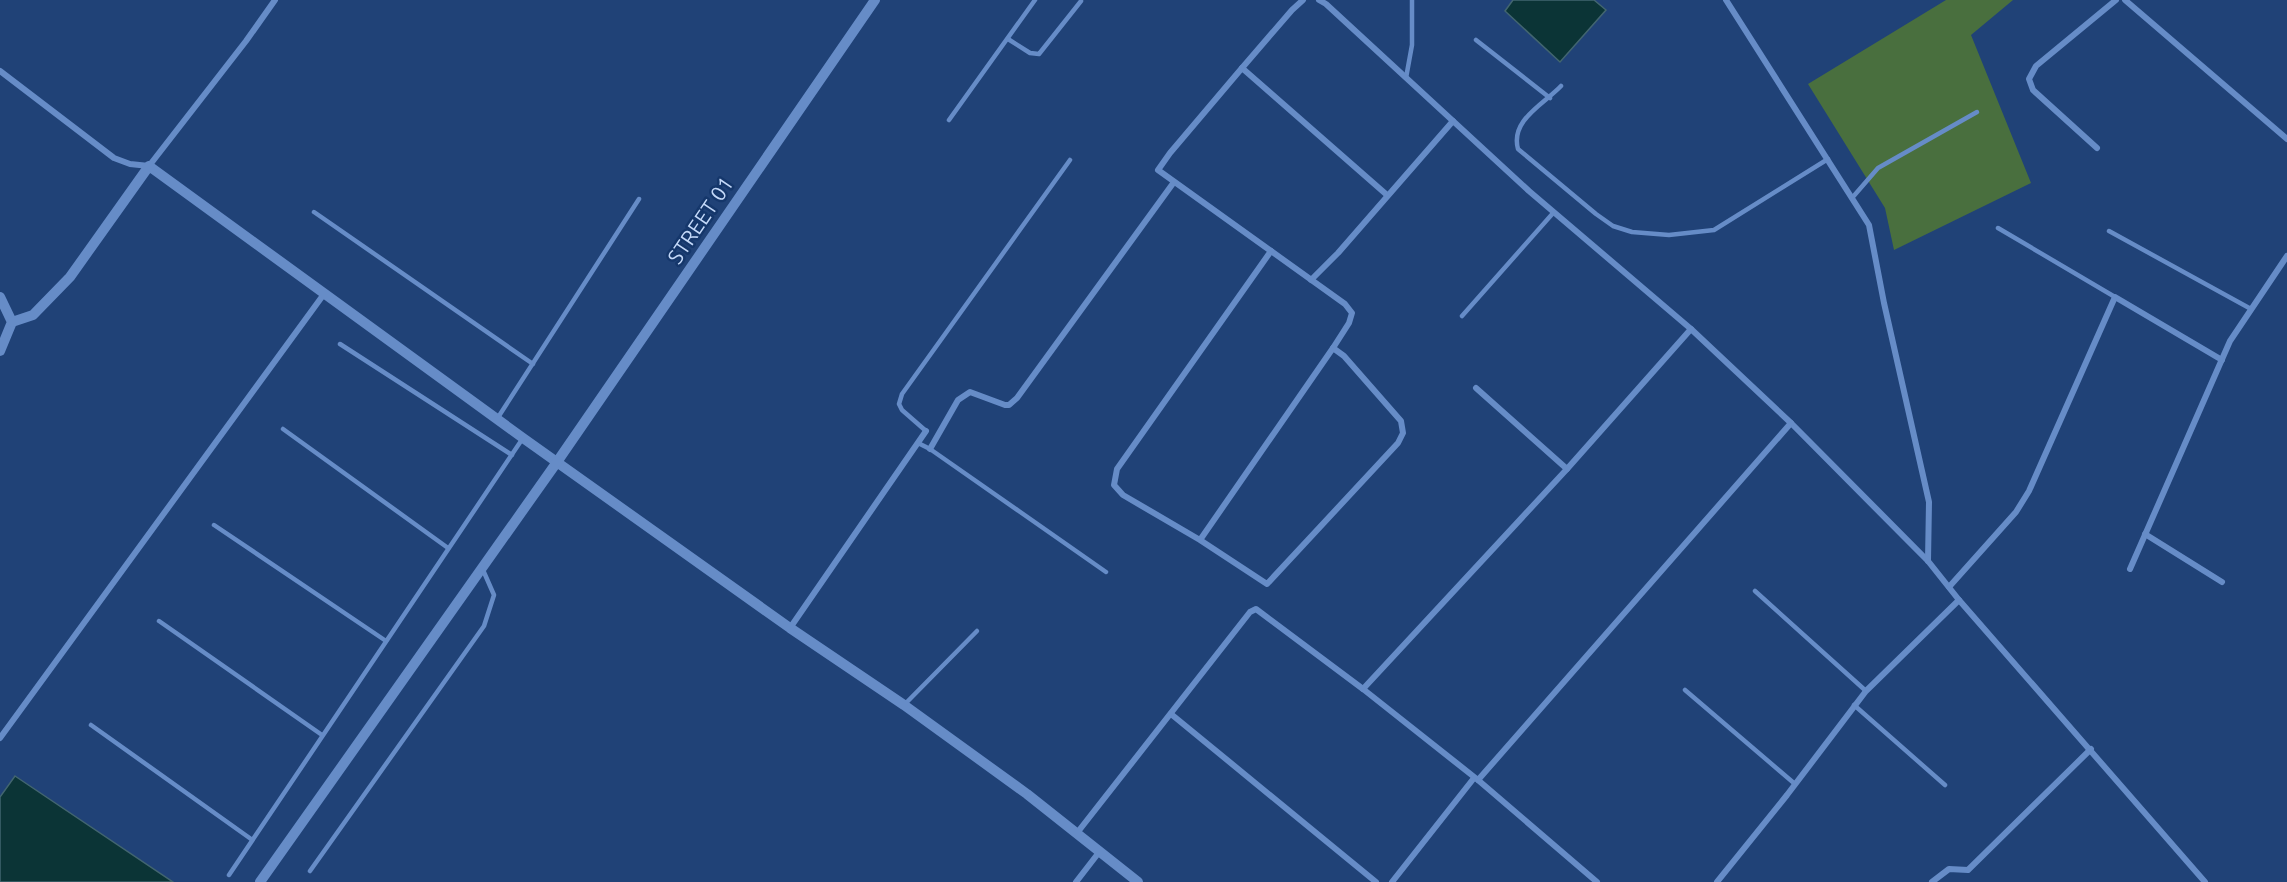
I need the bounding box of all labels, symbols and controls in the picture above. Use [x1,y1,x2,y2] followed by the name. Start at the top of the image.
[662,172,738,268] street label: STREET 01

